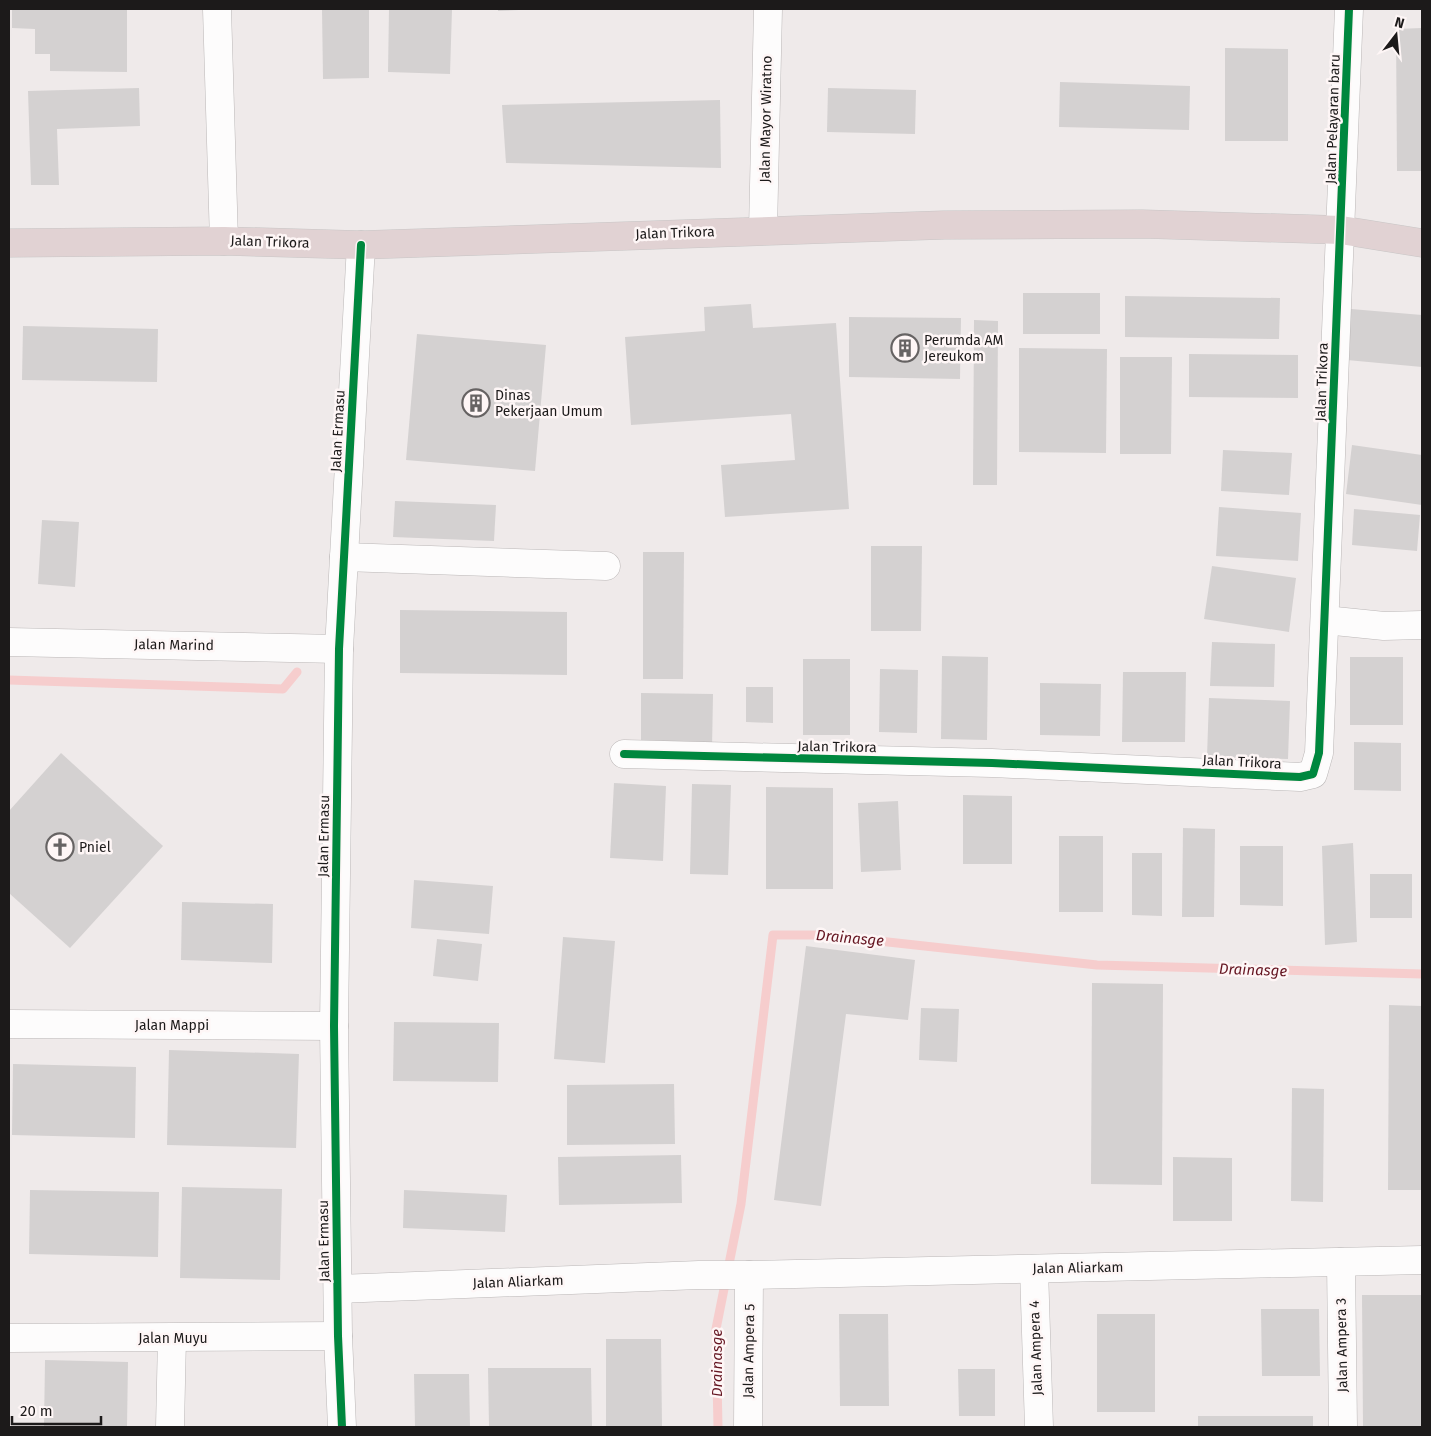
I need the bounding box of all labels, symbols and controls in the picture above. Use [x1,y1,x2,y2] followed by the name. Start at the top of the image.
[1371,10,1421,60] north arrow
[1393,14,1406,32] text: N
[1322,54,1344,184] street label: Jalan Pelayaran baru
[756,55,776,183] street label: Jalan Mayor Wiratno
[635,223,715,243] street label: Jalan Trikora
[230,232,310,252] street label: Jalan Trikora
[924,332,1004,365] place label: Perumda AM Jereukom
[890,333,920,363] building icon: Perumda AM Jereukom
[1312,342,1332,422] street label: Jalan Trikora
[495,387,603,420] place label: Dinas Pekerjaan Umum
[461,388,491,418] building icon: Dinas Pekerjaan Umum
[327,389,349,473] street label: Jalan Ermasu
[134,636,214,654] street label: Jalan Marind
[797,738,877,756] street label: Jalan Trikora
[1202,751,1282,773] street label: Jalan Trikora
[315,795,333,877] street label: Jalan Ermasu
[45,832,75,862] church icon: Pniel
[79,839,111,856] place label: Pniel
[815,926,885,950] water label: Drainasge
[1219,960,1288,980] water label: Drainasge
[135,1017,209,1034] street label: Jalan Mappi
[315,1200,333,1282] street label: Jalan Ermasu
[1032,1259,1124,1277] street label: Jalan Aliarkam
[472,1272,564,1292] street label: Jalan Aliarkam
[1333,1298,1351,1392] street label: Jalan Ampera 3
[1026,1300,1046,1396] street label: Jalan Ampera 4
[740,1304,758,1398] street label: Jalan Ampera 5
[708,1329,726,1397] water label: Drainasge
[138,1330,208,1347] street label: Jalan Muyu
[12,1394,101,1426] scale bar
[20,1402,53,1420] text: 20 m

